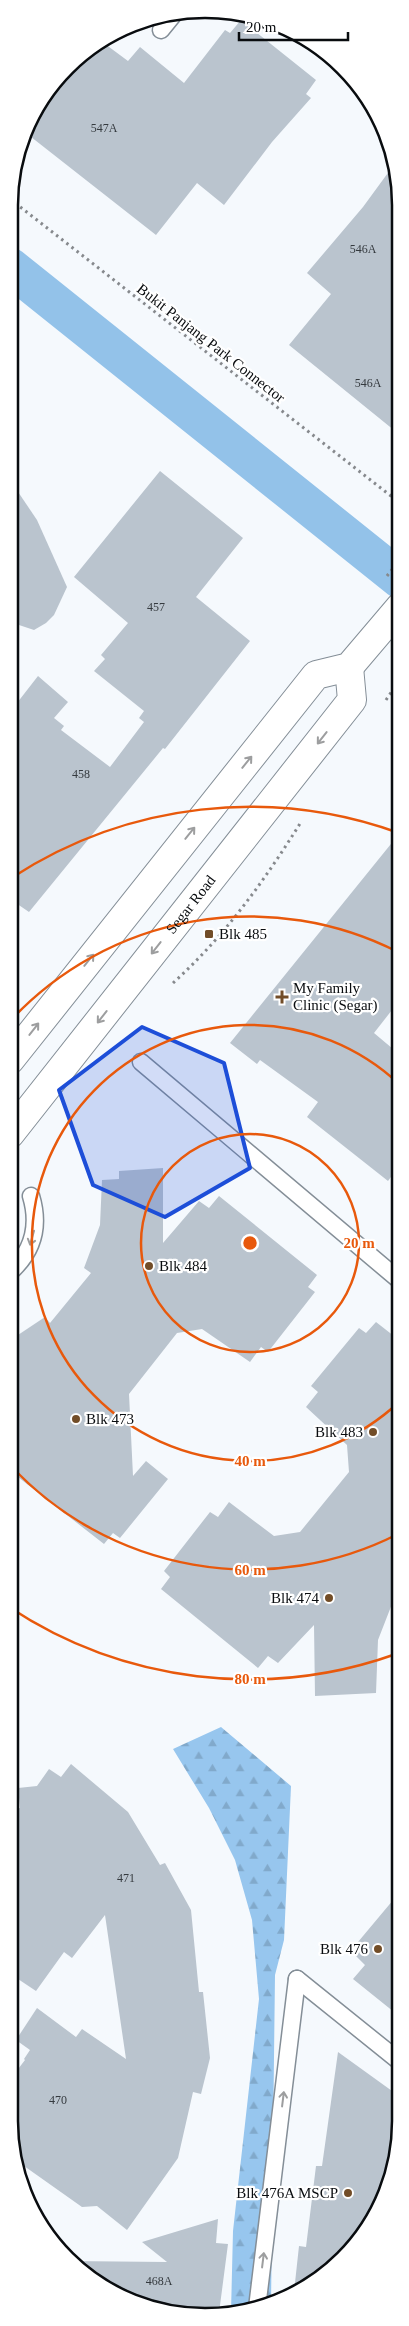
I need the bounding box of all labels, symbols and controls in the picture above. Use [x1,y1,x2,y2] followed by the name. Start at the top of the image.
[239,10,348,42] scale bar
[246,19,277,35] text: 20 m
[91,121,118,135] house number: 547A
[350,242,377,256] house number: 546A
[134,280,288,406] street label: Bukit Panjang Park Connector
[355,376,382,390] house number: 546A
[147,600,165,614] house number: 457
[316,731,327,744] one-way arrow
[241,756,252,769] one-way arrow
[72,767,90,781] house number: 458
[185,826,196,839] one-way arrow
[163,872,219,937] street label: Segar Road
[219,926,267,942] place label: Blk 485
[203,928,215,940] marker: Blk 485
[151,941,162,954] one-way arrow
[83,953,94,966] one-way arrow
[293,980,378,1014] place label: My Family Clinic (Segar)
[275,990,289,1004] marker: My Family Clinic (Segar)
[96,1010,107,1023] one-way arrow
[29,1022,39,1036] one-way arrow
[27,1229,37,1245] one-way arrow
[241,1234,259,1252] centre of rings
[343,1235,375,1251] text: 20 m
[159,1258,207,1274] place label: Blk 484
[143,1260,155,1272] marker: Blk 484
[86,1411,134,1427] place label: Blk 473
[70,1413,82,1425] marker: Blk 473
[315,1424,363,1440] place label: Blk 483
[367,1426,379,1438] marker: Blk 483
[234,1453,266,1469] text: 40 m
[234,1562,266,1578] text: 60 m
[271,1590,319,1606] place label: Blk 474
[323,1592,335,1604] marker: Blk 474
[234,1671,266,1687] text: 80 m
[117,1871,135,1885] house number: 471
[320,1941,368,1957] place label: Blk 476
[372,1943,384,1955] marker: Blk 476
[278,2091,288,2107] one-way arrow
[49,2093,67,2107] house number: 470
[236,2185,338,2201] place label: Blk 476A MSCP
[342,2187,354,2199] marker: Blk 476A MSCP
[258,2252,268,2268] one-way arrow
[146,2274,173,2288] house number: 468A

